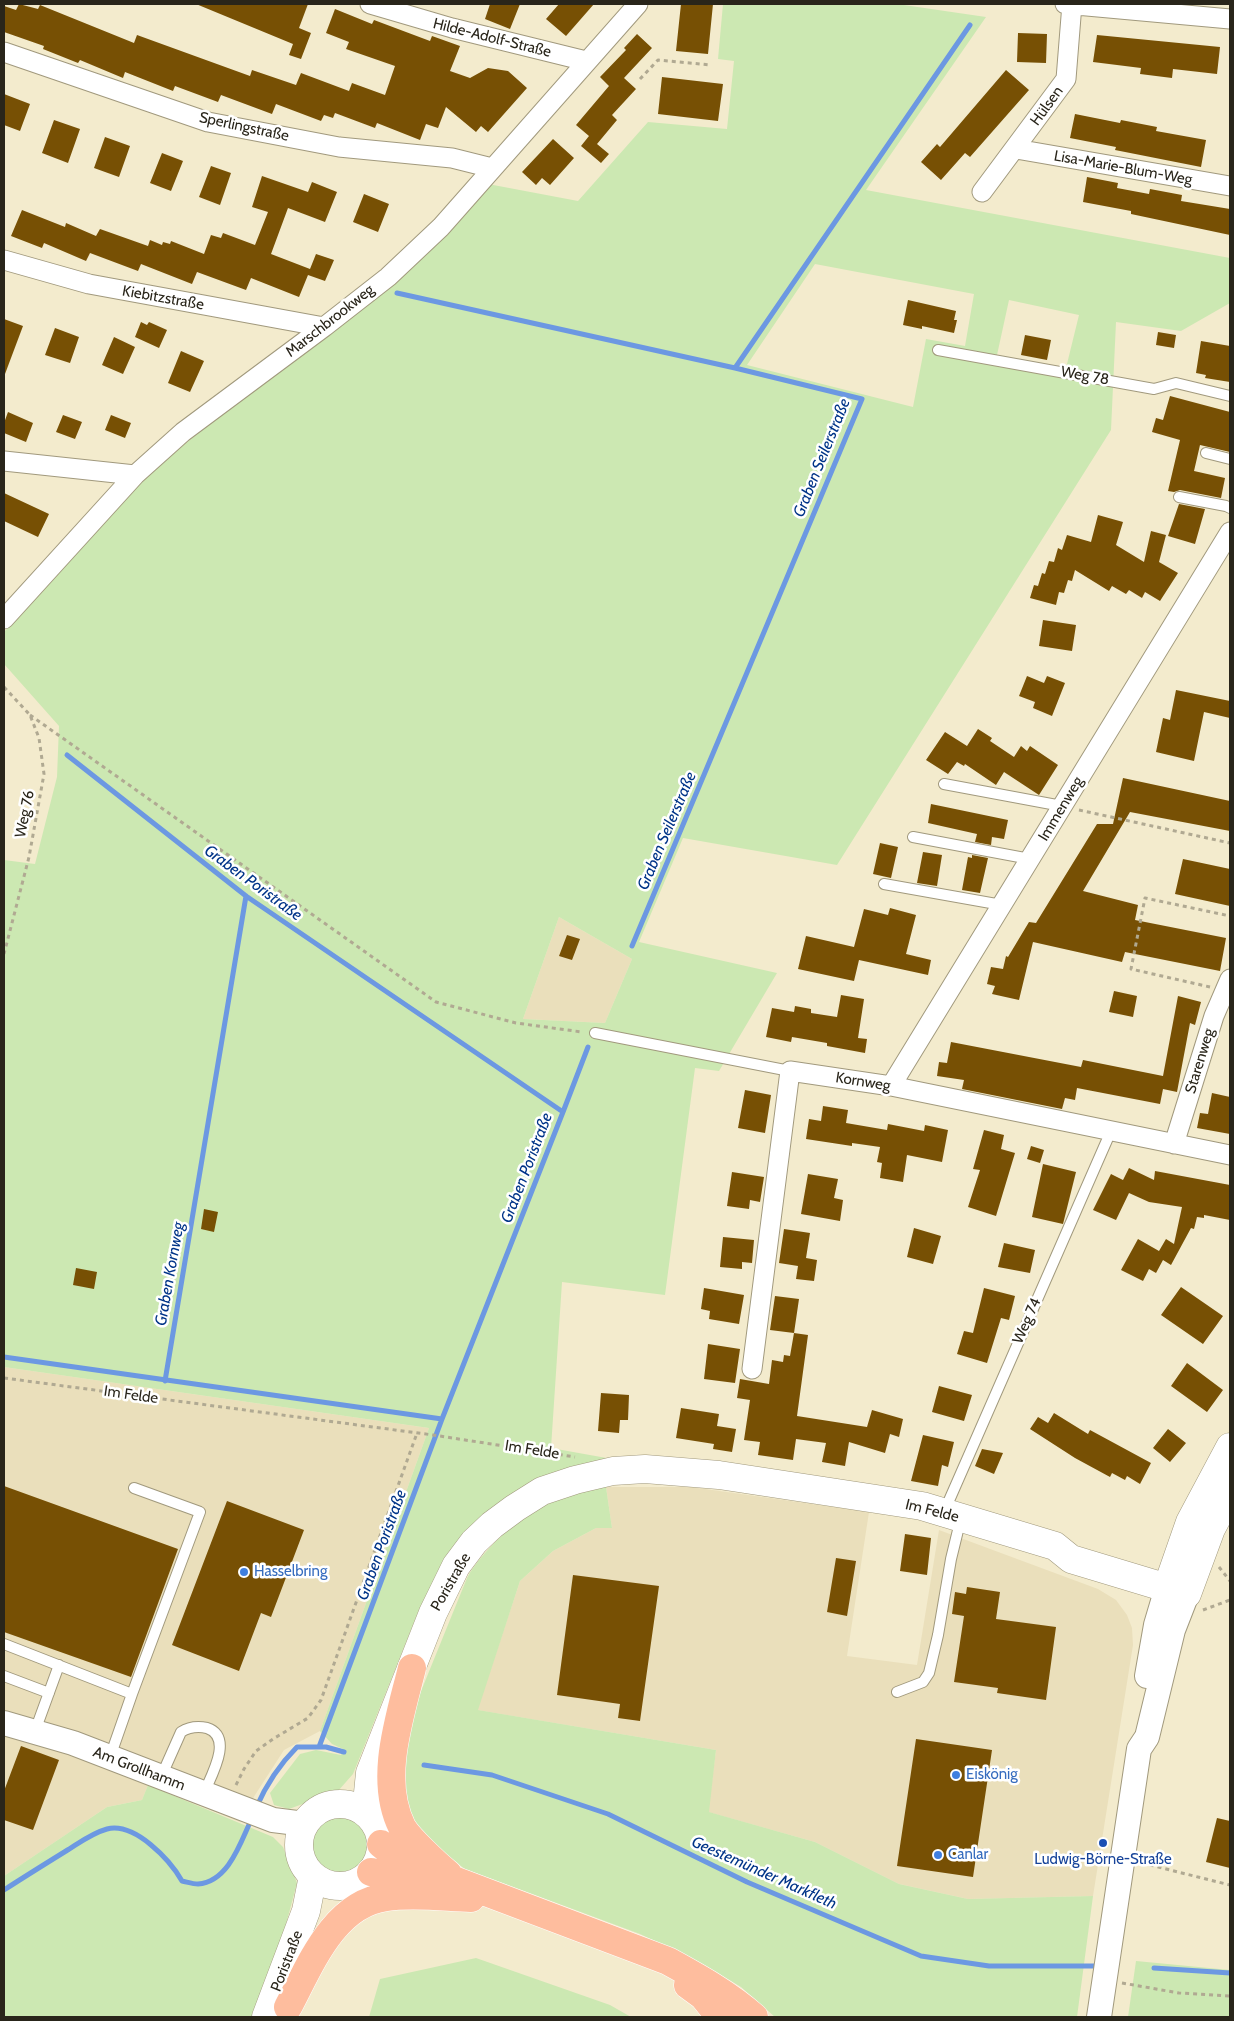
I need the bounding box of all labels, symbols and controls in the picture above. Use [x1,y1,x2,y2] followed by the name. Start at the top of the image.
[431,15,553,61] street label: Hilde-Adolf-Straße
[1027,83,1067,129] street label: Hülsen
[197,109,291,145] street label: Sperlingstraße
[1052,147,1194,189] street label: Lisa-Marie-Blum-Weg
[282,281,378,361] street label: Marschbrookweg
[121,282,205,314] street label: Kiebitzstraße
[1059,363,1111,389] street label: Weg 78
[789,396,855,520] water label: Graben Seilerstraße
[633,769,701,893] water label: Graben Seilerstraße
[1035,774,1087,844] street label: Immenweg
[12,789,38,839] street label: Weg 76
[200,841,306,925] water label: Graben Poristraße
[1182,1026,1218,1096] street label: Starenweg
[834,1069,892,1095] street label: Kornweg
[497,1110,557,1226] water label: Graben Poristraße
[151,1221,189,1327] water label: Graben Kornweg
[1009,1295,1045,1347] street label: Weg 74
[103,1382,159,1408] street label: Im Felde
[504,1437,560,1463] street label: Im Felde
[353,1487,411,1603] water label: Graben Poristraße
[903,1496,961,1526] street label: Im Felde
[427,1550,475,1614] street label: Poristraße
[254,1563,327,1581] place label: Hasselbring
[238,1566,250,1578] marker: Hasselbring
[90,1743,188,1795] street label: Am Grollhamm
[966,1766,1018,1784] place label: Eiskönig
[950,1769,962,1781] marker: Eiskönig
[688,1832,840,1914] water label: Geestemünder Markfleth
[1097,1837,1109,1849] marker: Ludwig-Börne-Straße
[948,1846,988,1864] place label: Canlar
[932,1849,944,1861] marker: Canlar
[1034,1851,1172,1869] place label: Ludwig-Börne-Straße
[267,1928,307,1994] street label: Poristraße

